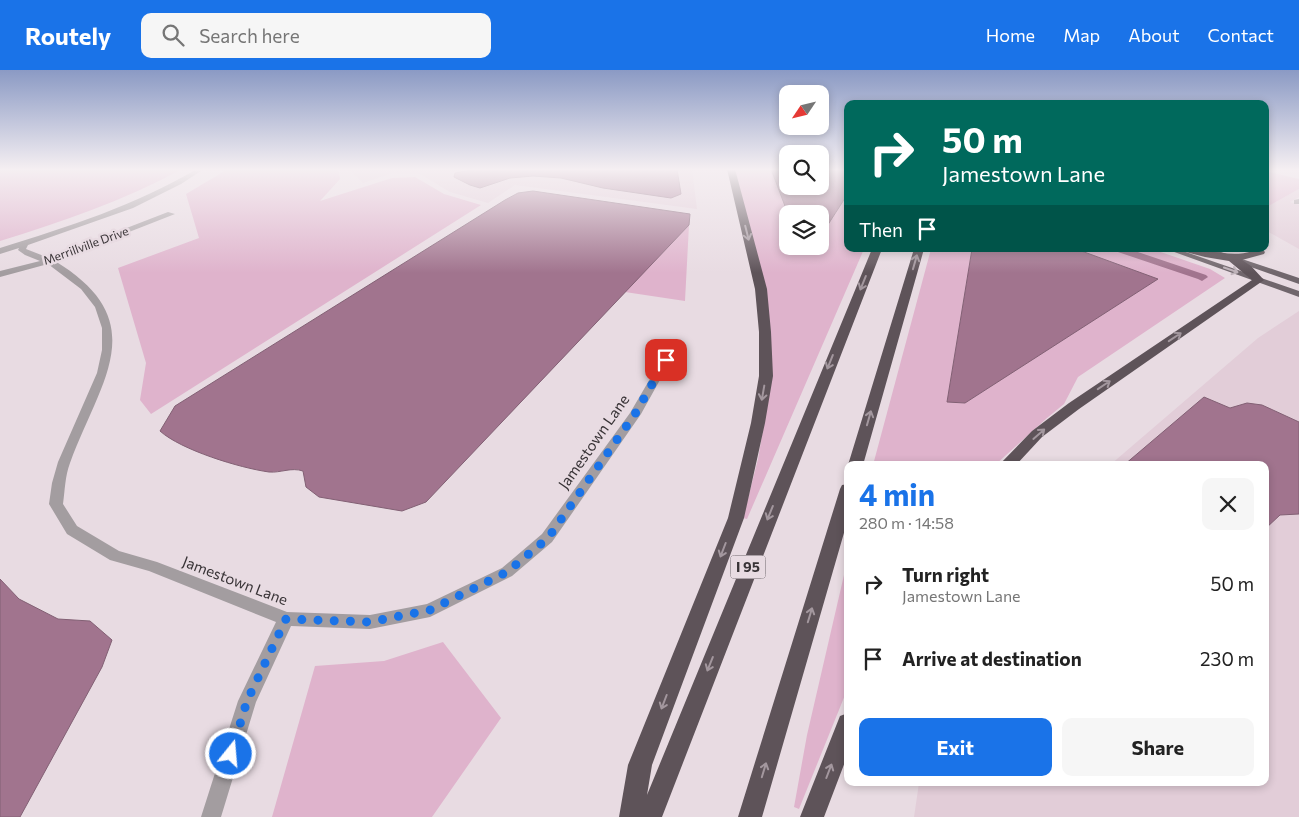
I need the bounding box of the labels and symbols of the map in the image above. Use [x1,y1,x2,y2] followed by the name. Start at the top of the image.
[779,85,829,135] north arrow
[41,223,130,267] street label: Merrillville Drive
[743,224,752,240] one-way arrow
[910,255,920,271] one-way arrow
[1223,266,1239,275] one-way arrow
[857,275,867,290] one-way arrow
[1168,332,1182,342] one-way arrow
[645,339,687,381] pin
[825,354,835,369] one-way arrow
[1097,380,1111,390] one-way arrow
[758,385,768,401] one-way arrow
[554,391,632,492] street label: Jamestown Lane
[864,411,874,427] one-way arrow
[1032,428,1045,439] one-way arrow
[765,505,774,520] one-way arrow
[718,542,727,557] one-way arrow
[180,552,291,608] street label: Jamestown Lane
[730,556,766,578] road number: I 95
[806,607,816,623] one-way arrow
[704,656,713,671] one-way arrow
[659,694,669,709] one-way arrow
[204,727,256,779] position arrow
[759,763,769,779] one-way arrow
[825,764,834,780] one-way arrow

